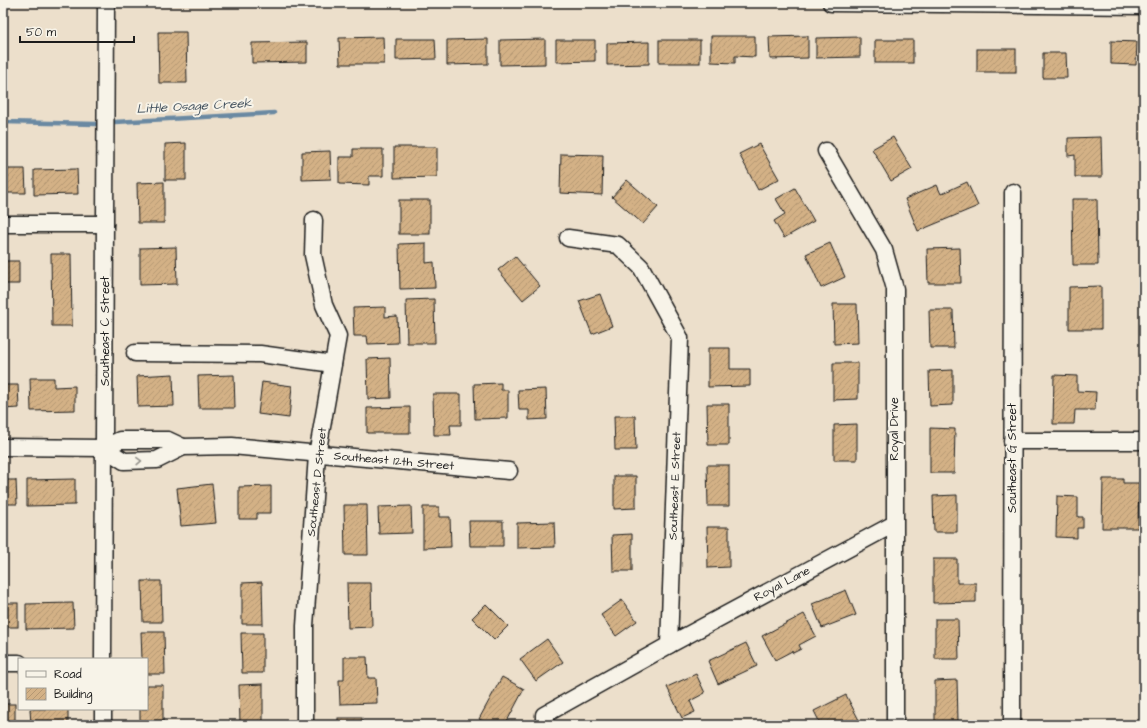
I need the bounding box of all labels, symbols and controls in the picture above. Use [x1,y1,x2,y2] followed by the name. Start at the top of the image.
[20,18,134,44] scale bar
[26,24,57,41] text: 50 m
[136,94,253,119] water label: Little Osage Creek
[97,276,114,386] street label: Southeast C Street
[886,397,904,461] street label: Royal Drive
[1004,403,1021,513] street label: Southeast G Street
[303,427,331,537] street label: Southeast D Street
[665,431,685,541] street label: Southeast E Street
[333,447,455,475] street label: Southeast 12th Street
[136,456,142,465] one-way arrow
[751,562,814,607] street label: Royal Lane
[18,658,148,710] legend
[54,666,82,683] text: Road
[54,686,92,704] text: Building

